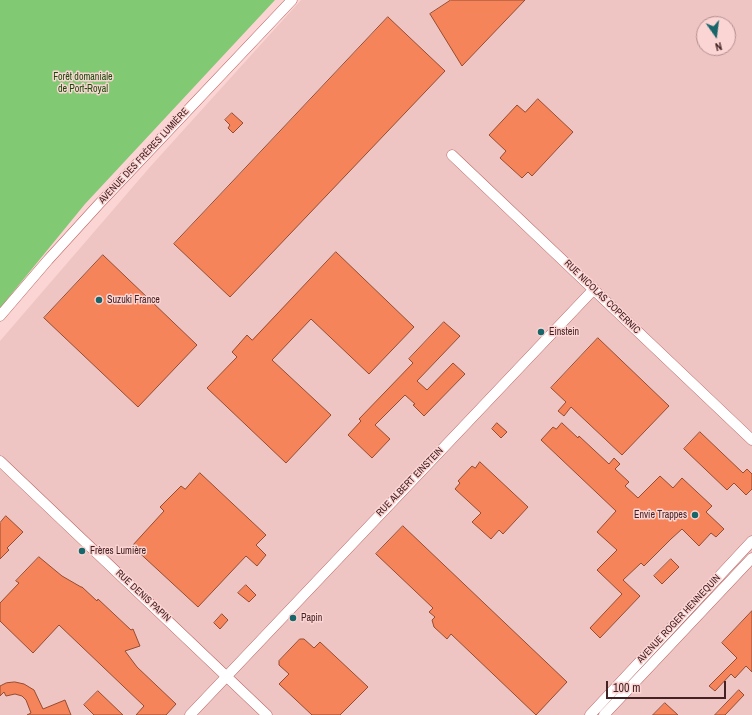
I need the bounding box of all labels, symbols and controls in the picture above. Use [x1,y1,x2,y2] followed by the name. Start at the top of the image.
[696,16,736,56] north arrow
[714,39,724,54] text: N
[53,71,113,94] park label: Forêt domaniale de Port-Royal
[96,106,192,206] street label: AVENUE DES FRÈRES LUMIÈRE
[561,258,643,336] street label: RUE NICOLAS COPERNIC
[107,294,160,306] place label: Suzuki France
[94,295,104,305] marker: Suzuki France
[549,326,579,338] place label: Einstein
[536,327,546,337] marker: Einstein
[374,445,446,519] street label: RUE ALBERT EINSTEIN
[634,509,687,521] place label: Envie Trappes
[690,510,700,520] marker: Envie Trappes
[90,545,146,557] place label: Frères Lumière
[77,546,87,556] marker: Frères Lumière
[113,567,173,625] street label: RUE DENIS PAPIN
[635,572,723,666] street label: AVENUE ROGER HENNEQUIN
[301,612,322,624] place label: Papin
[288,613,298,623] marker: Papin
[608,673,728,699] scale bar
[613,680,640,696] text: 100 m

